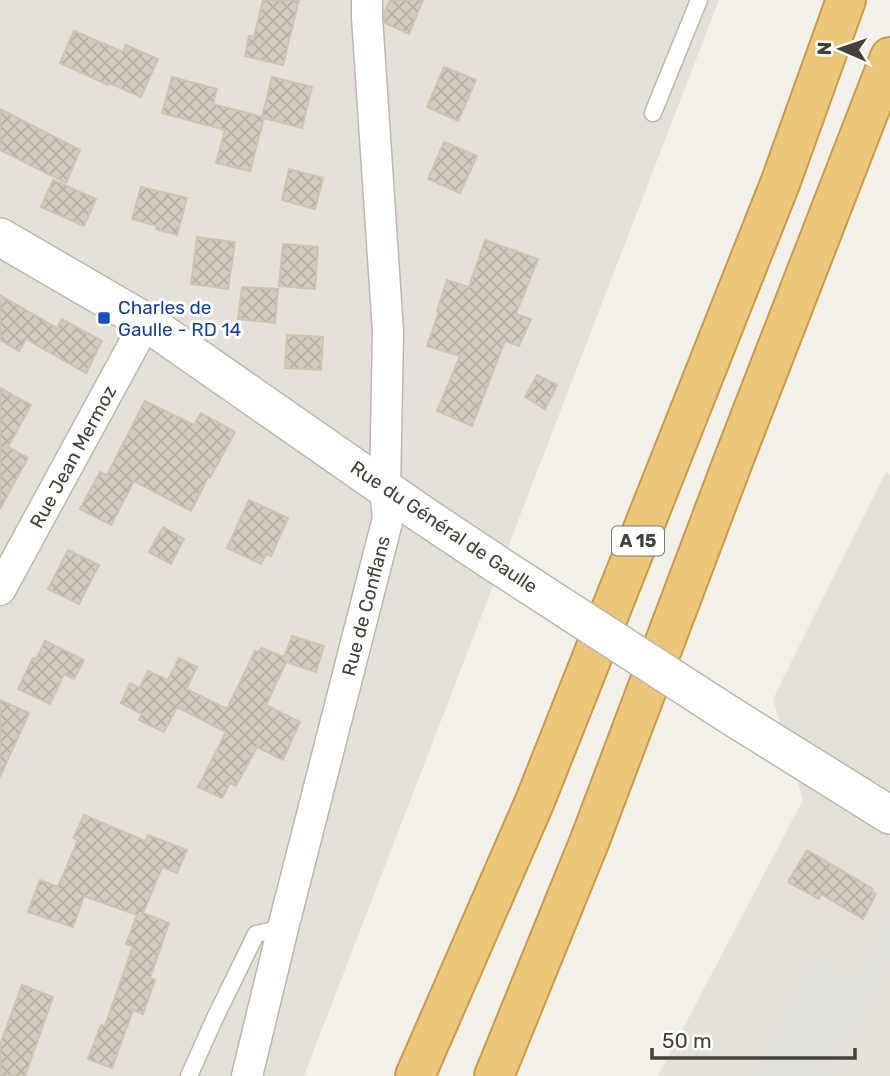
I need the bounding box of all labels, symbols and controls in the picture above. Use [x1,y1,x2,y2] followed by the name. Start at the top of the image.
[806,14,876,84] north arrow
[813,41,836,56] text: N
[118,296,242,341] place label: Charles de Gaulle - RD 14
[96,310,112,326] marker: Charles de Gaulle - RD 14
[25,381,121,532] street label: Rue Jean Mermoz
[346,456,542,598] street label: Rue du Général de Gaulle
[612,526,664,556] road number: A 15
[337,533,395,678] street label: Rue de Conflans
[652,1016,855,1060] scale bar
[662,1028,712,1053] text: 50 m

